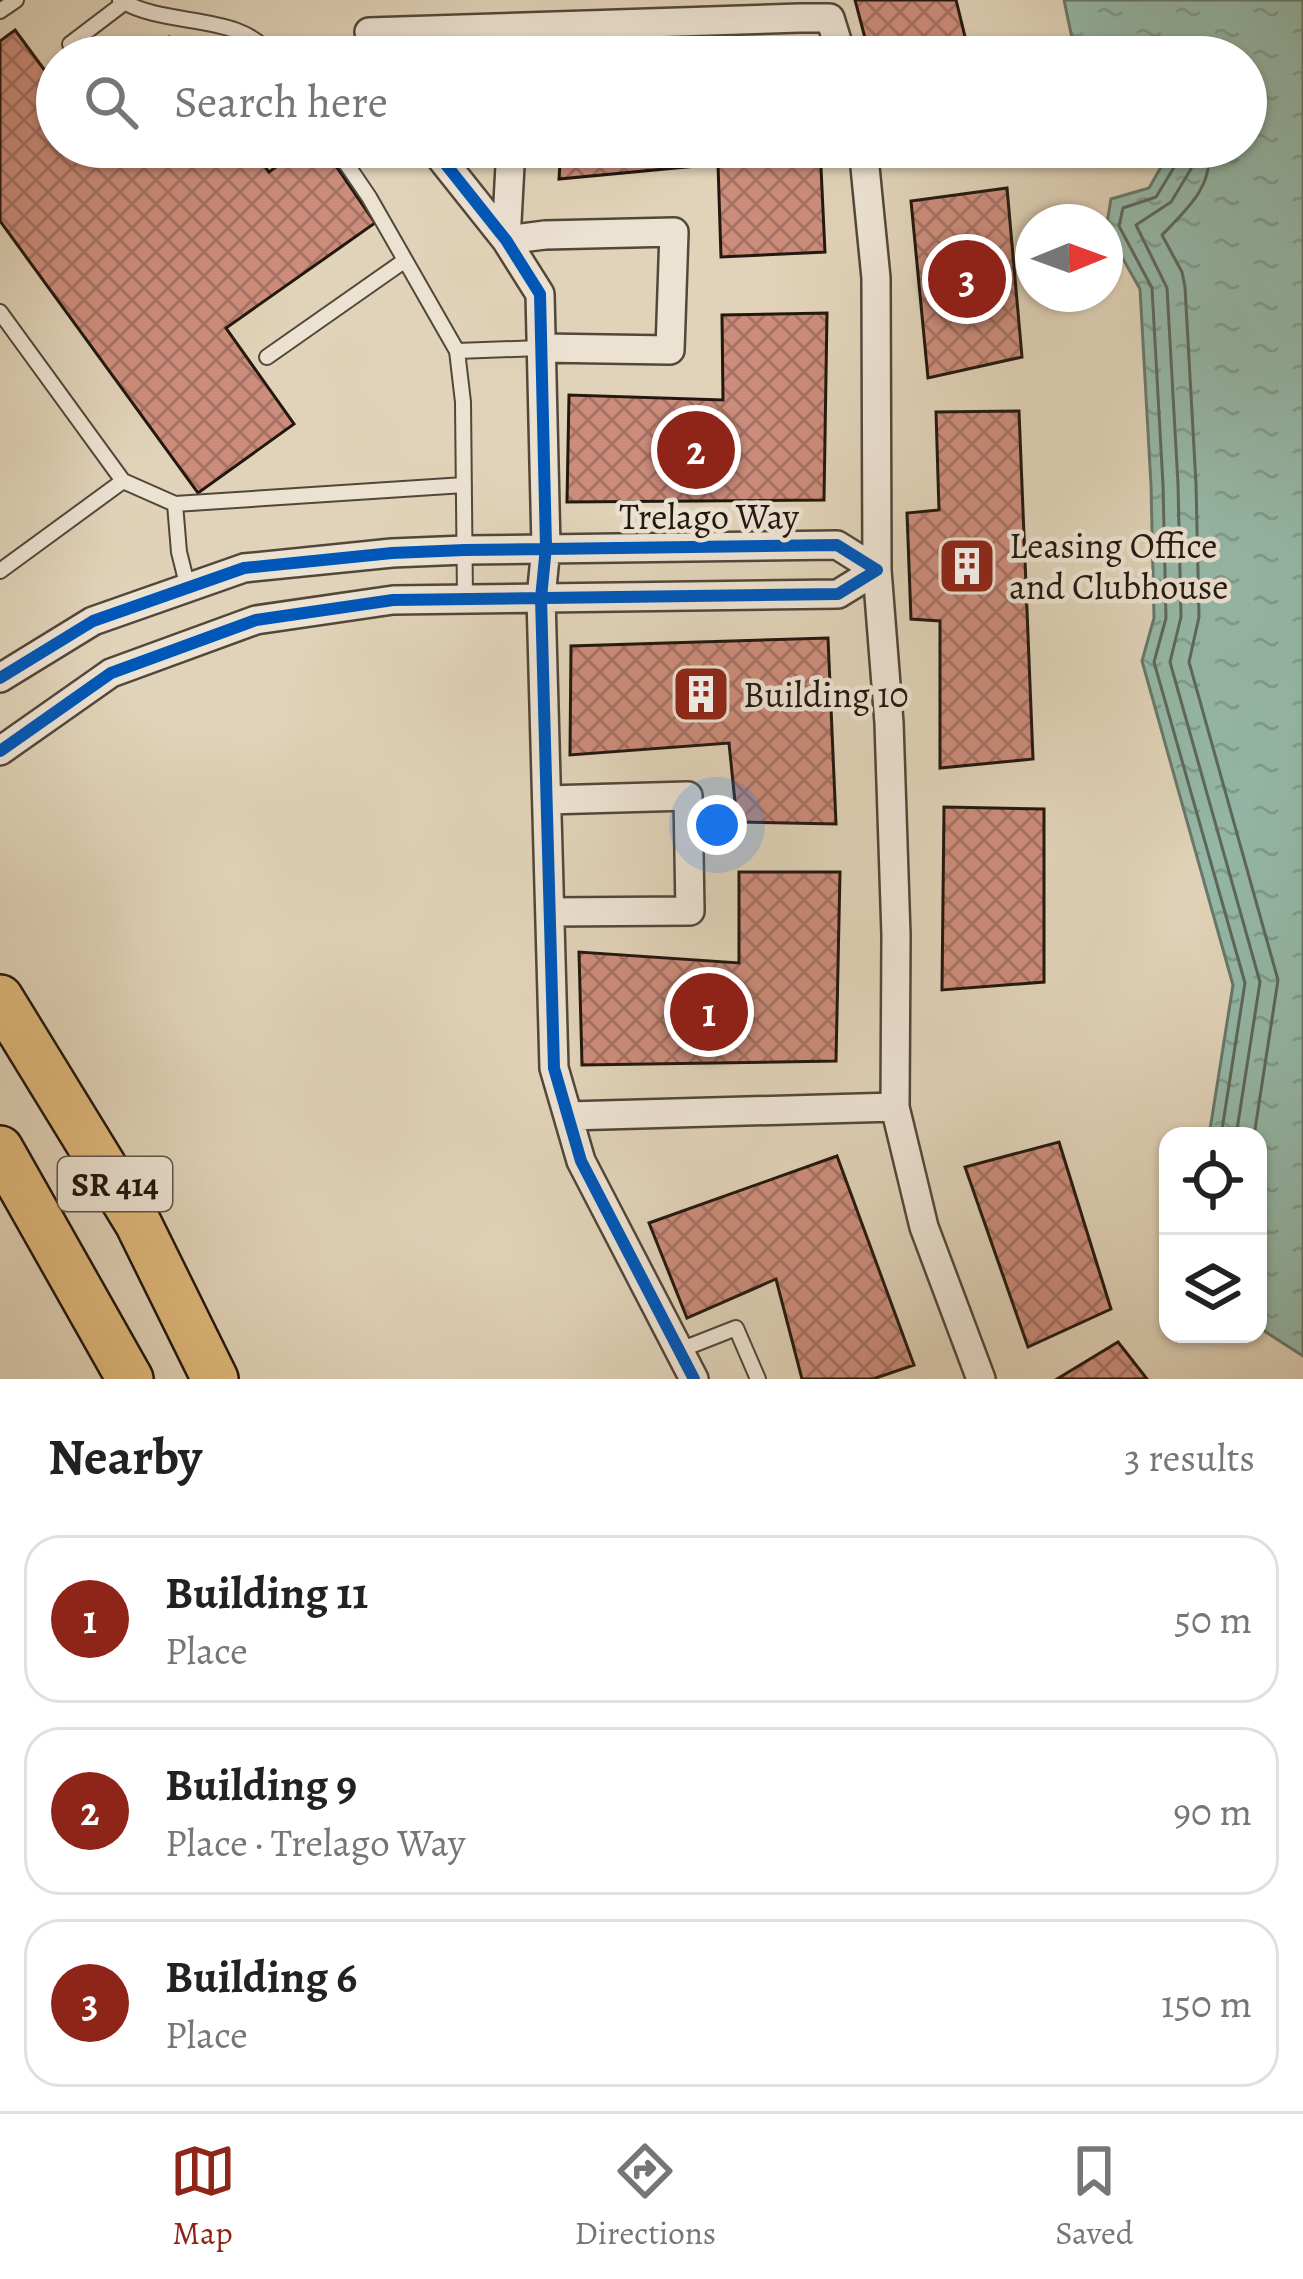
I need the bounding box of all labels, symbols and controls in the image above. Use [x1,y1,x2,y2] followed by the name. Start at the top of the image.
[36,36,1267,168] search box
[78,69,144,135] icon: search
[174,71,388,133] text: Search here
[1015,204,1123,312] north arrow
[928,234,1006,324] pin: 3
[657,405,735,495] pin: 2
[619,492,800,541] street label: Trelago Way
[1009,521,1228,611] place label: Leasing Office and Clubhouse
[936,535,998,597] building icon: Leasing Office and Clubhouse
[670,663,732,725] building icon: Building 10
[743,670,909,719] place label: Building 10
[687,795,747,855] your location
[670,967,748,1057] pin: 1
[1159,1127,1267,1343] map controls
[1159,1127,1267,1235] button: locate
[58,1157,172,1211] road number: SR 414
[1159,1235,1267,1343] button: layers
[48,1422,202,1492] text: Nearby
[1124,1431,1255,1484] text: 3 results
[165,1562,368,1624] text: Building 11
[83,1593,97,1646] text: 1
[1174,1593,1252,1646] text: 50 m
[165,1624,248,1677] text: Place
[165,1754,357,1816] text: Building 9
[81,1785,99,1838] text: 2
[1173,1785,1252,1838] text: 90 m
[165,1816,465,1869] text: Place · Trelago Way
[165,1946,357,2008] text: Building 6
[82,1977,98,2030] text: 3
[1161,1977,1252,2030] text: 150 m
[165,2008,248,2061] text: Place
[170,2138,236,2255] tab: Map
[575,2138,716,2255] tab: Directions
[1055,2138,1133,2255] tab: Saved

